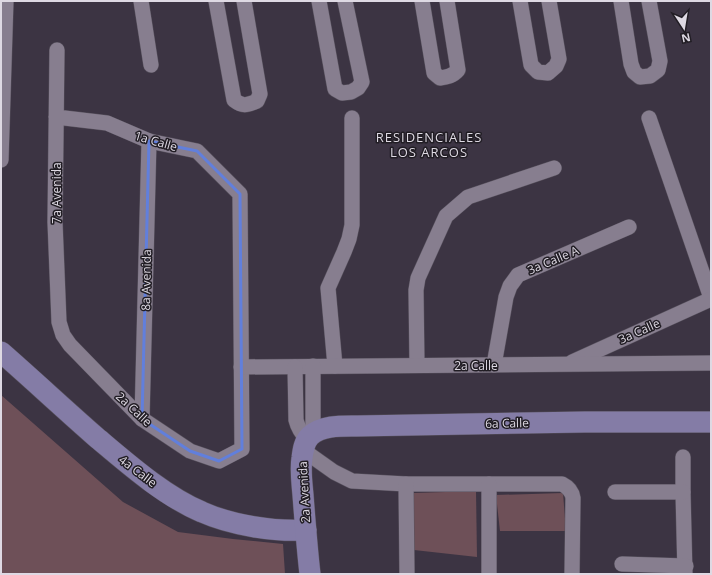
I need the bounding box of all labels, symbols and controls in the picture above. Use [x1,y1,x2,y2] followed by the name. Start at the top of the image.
[664,8,704,48] north arrow
[680,30,692,47] text: N
[133,127,180,155] street label: 1a Calle
[376,128,482,161] district label: RESIDENCIALES LOS ARCOS
[48,162,65,224] street label: 7a Avenida
[525,241,582,278] street label: 3a Calle A
[137,249,155,311] street label: 8a Avenida
[616,314,663,348] street label: 3a Calle
[454,357,498,374] street label: 2a Calle
[112,388,156,430] street label: 2a Calle
[485,414,529,432] street label: 6a Calle
[115,451,161,491] street label: 4a Calle
[294,461,314,523] street label: 2a Avenida

